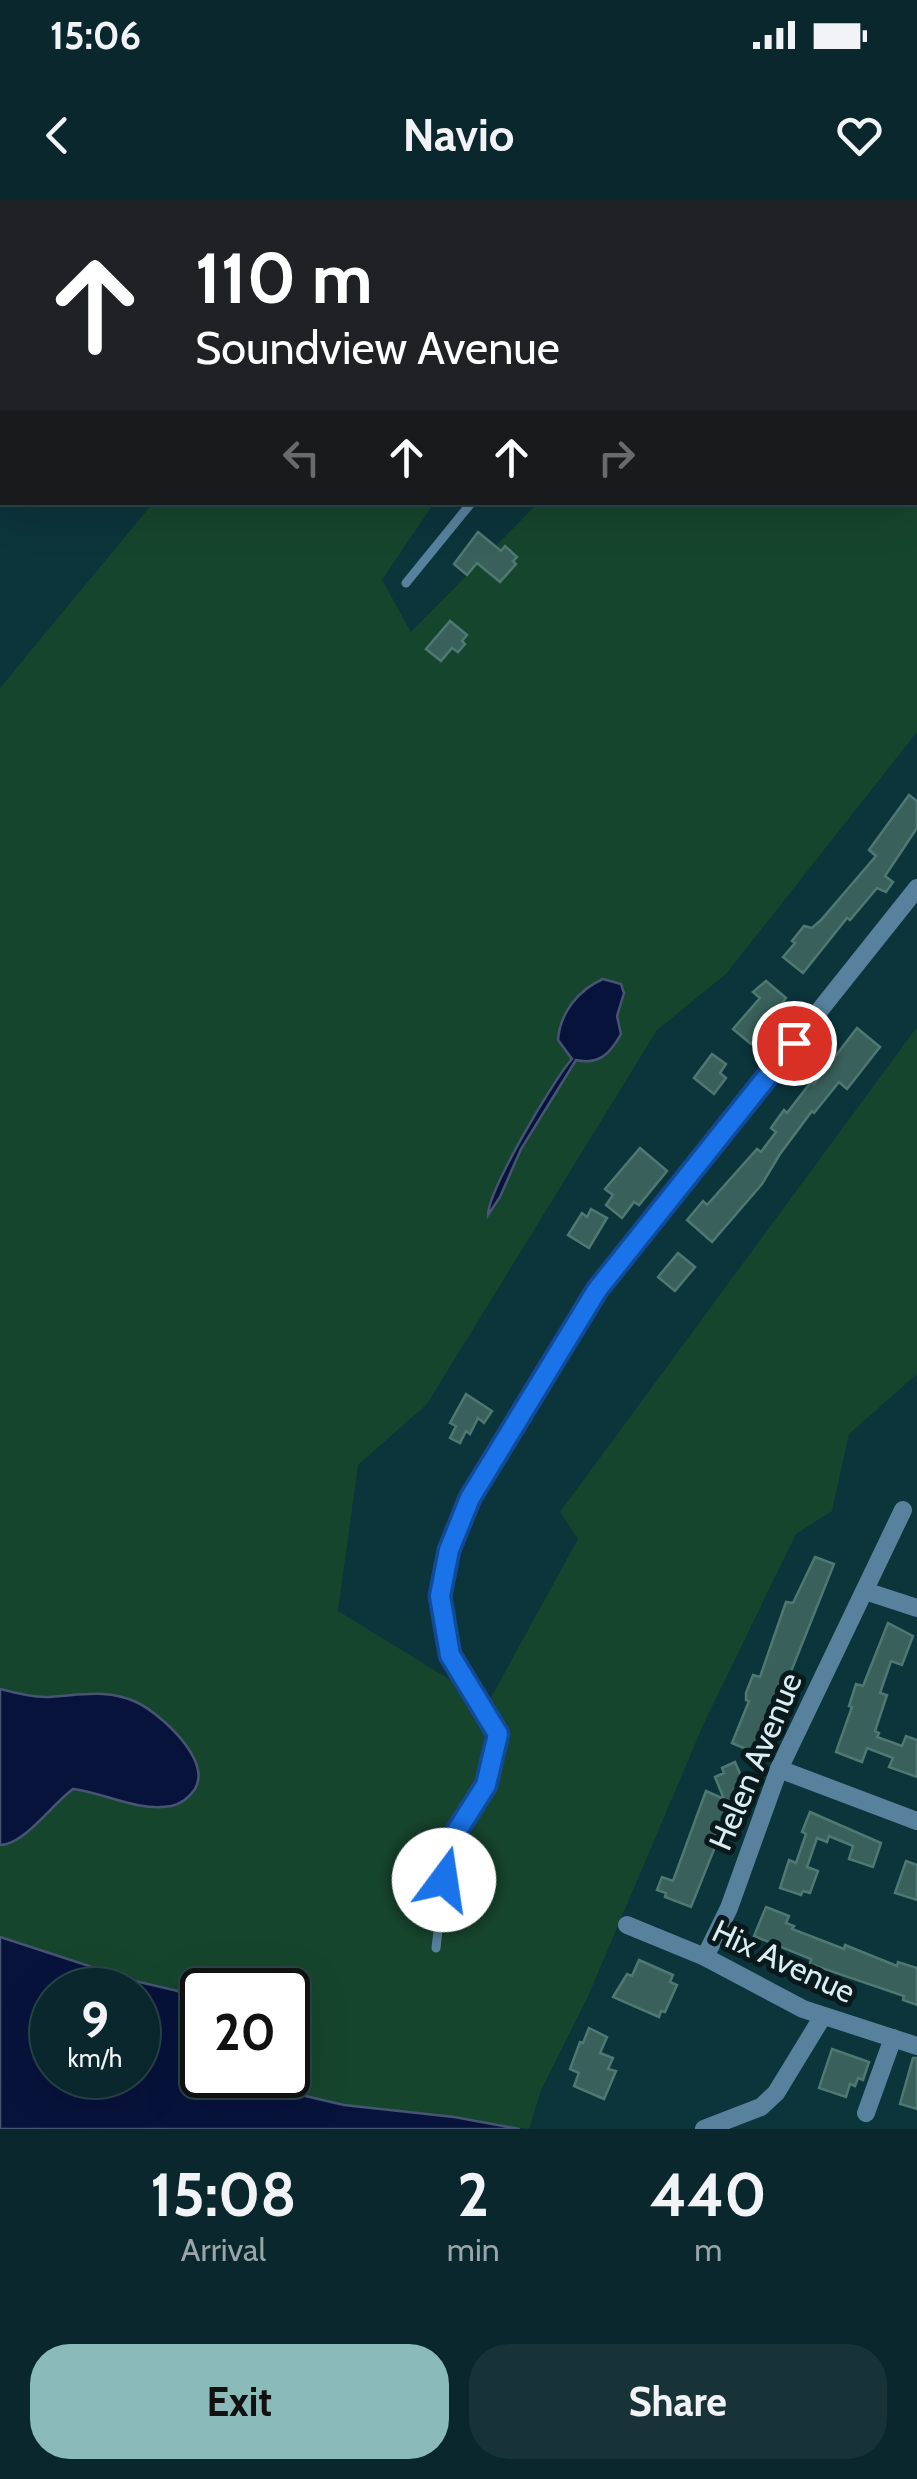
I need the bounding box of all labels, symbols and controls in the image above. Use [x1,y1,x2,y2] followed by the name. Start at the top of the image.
[50,12,141,59] text: 15:06
[30,108,85,163] icon: back
[403,108,514,162] text: Navio
[832,108,887,163] icon: heart
[195,235,373,321] text: 110 m
[30,240,160,370] icon: ahead
[195,321,560,375] text: Soundview Avenue
[274,430,329,485] icon: left
[379,430,434,485] icon: ahead
[484,430,539,485] icon: ahead
[589,430,644,485] icon: right
[752,1001,837,1086] pin
[767,1016,822,1071] icon: arrive
[700,1666,810,1856] street label: Helen Avenue
[392,1828,496,1932] position arrow
[706,1911,862,2011] street label: Hix Avenue
[180,1968,310,2098] speed limit sign: 20
[81,1990,109,2051] text: 9
[68,2043,122,2073] text: km/h
[150,2158,297,2231] text: 15:08
[457,2158,489,2231] text: 2
[650,2158,767,2231] text: 440
[181,2230,266,2269] text: Arrival
[447,2230,500,2269] text: min
[694,2230,722,2269] text: m
[30,2344,449,2459] button: Exit
[469,2344,887,2459] button: Share

